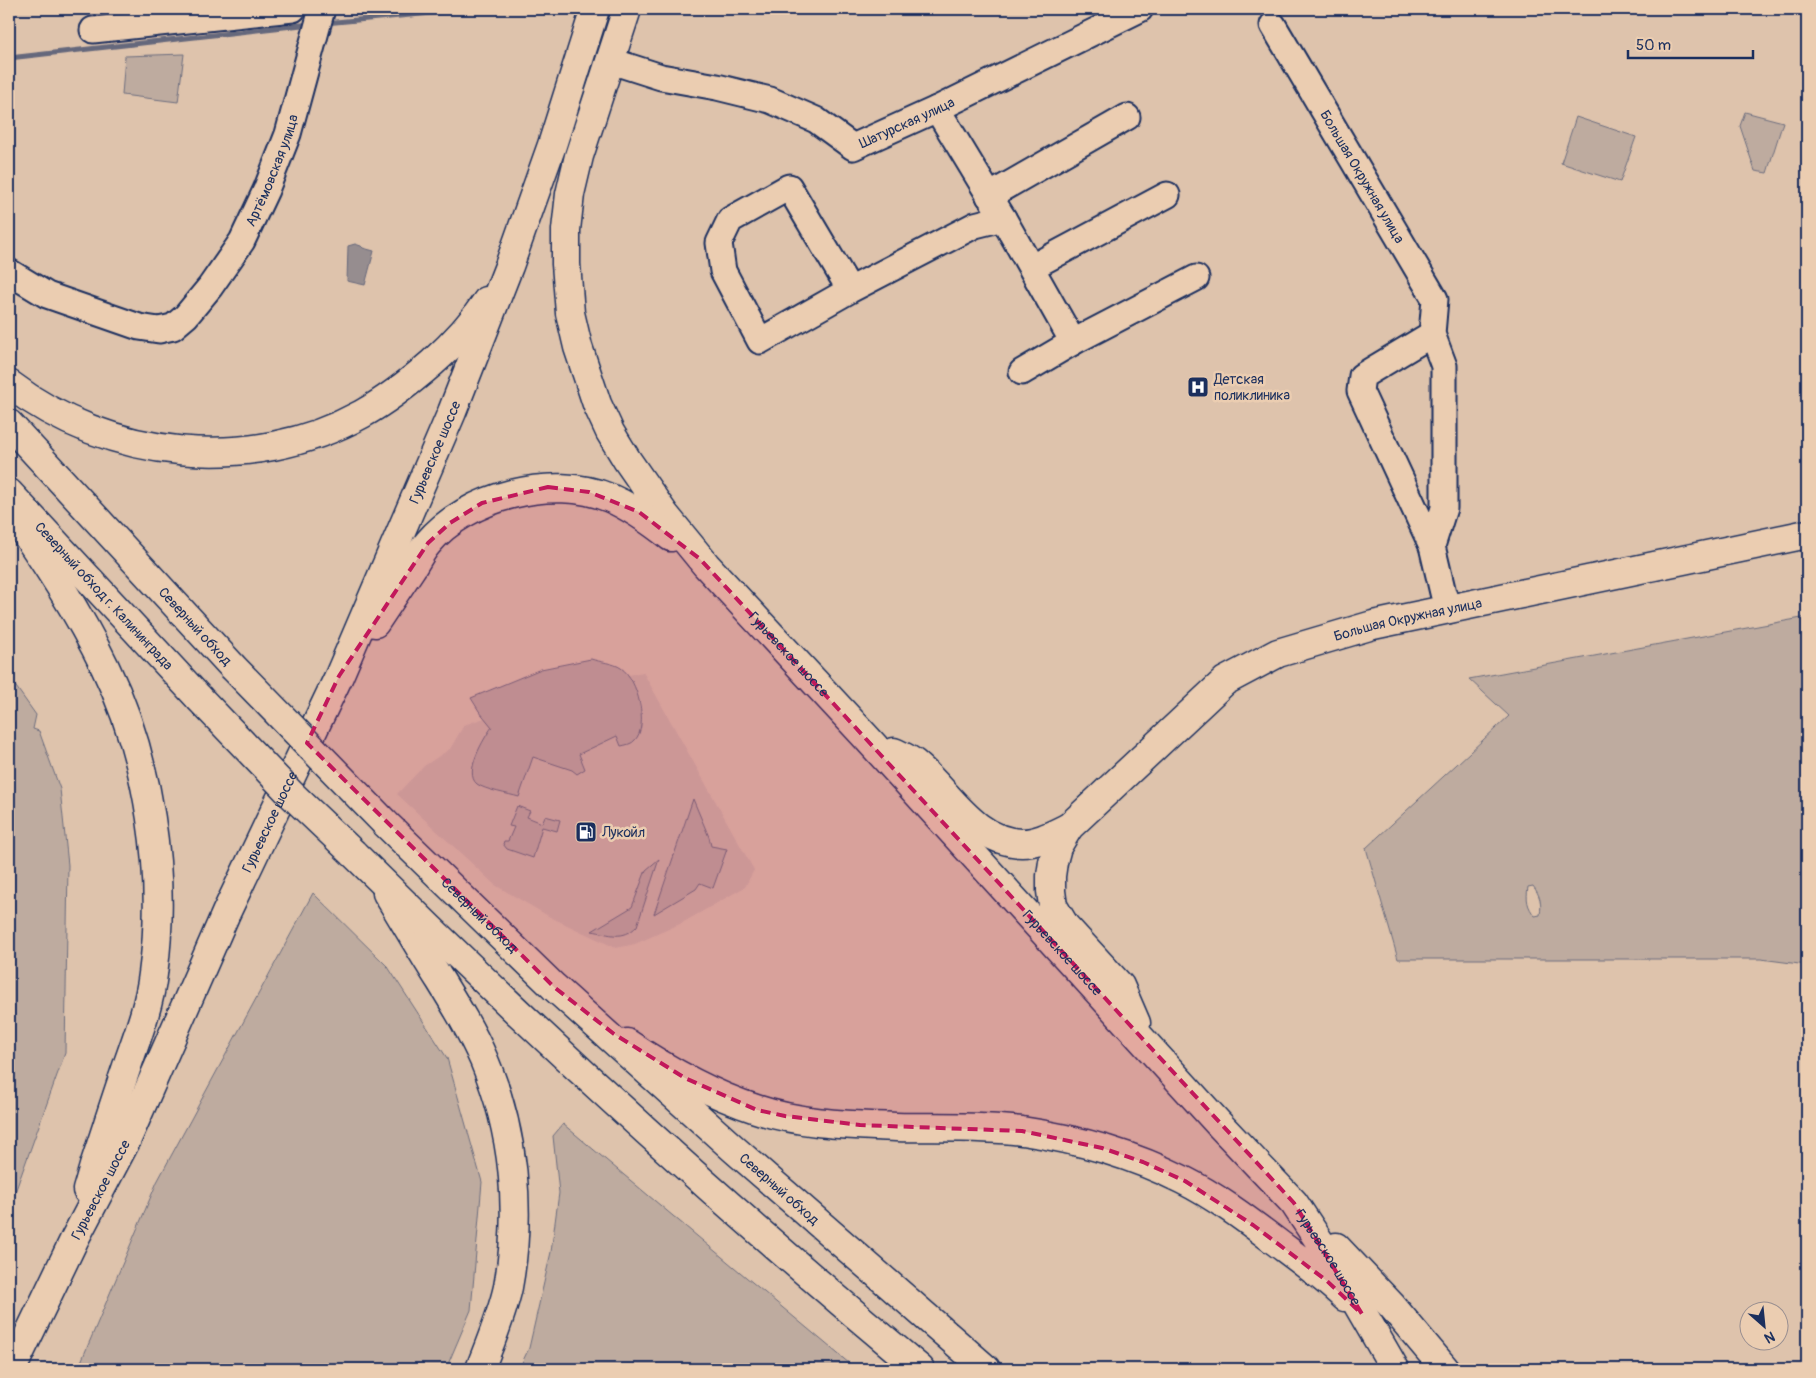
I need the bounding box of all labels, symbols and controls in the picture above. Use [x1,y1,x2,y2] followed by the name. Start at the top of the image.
[1628,28,1754,60] scale bar
[1636,36,1671,55] text: 50 m
[856,93,957,152] street label: Шатурская улица
[1317,107,1408,246] street label: Большая Окружная улица
[242,112,301,229] street label: Артёмовская улица
[1213,371,1290,404] place label: Детская поликлиника
[1186,375,1210,399] hospital icon: Детская поликлиника
[405,398,464,506] street label: Гурьевское шоссе
[31,518,177,673] street label: Северный обход г. Калининграда
[155,584,236,669] street label: Северный обход
[1332,594,1483,645] street label: Большая Окружная улица
[745,608,833,700] street label: Гурьевское шоссе
[238,768,301,875] street label: Гурьевское шоссе
[574,820,598,844] fuel station icon: Лукойл
[601,824,645,841] place label: Лукойл
[438,874,522,956] street label: Северный обход
[1019,906,1106,999] street label: Гурьевское шоссе
[67,1137,134,1242] street label: Гурьевское шоссе
[736,1149,823,1228] street label: Северный обход
[1292,1206,1365,1308] street label: Гурьевское шоссе
[1738,1300,1788,1350] north arrow
[1762,1327,1778,1347] text: N

